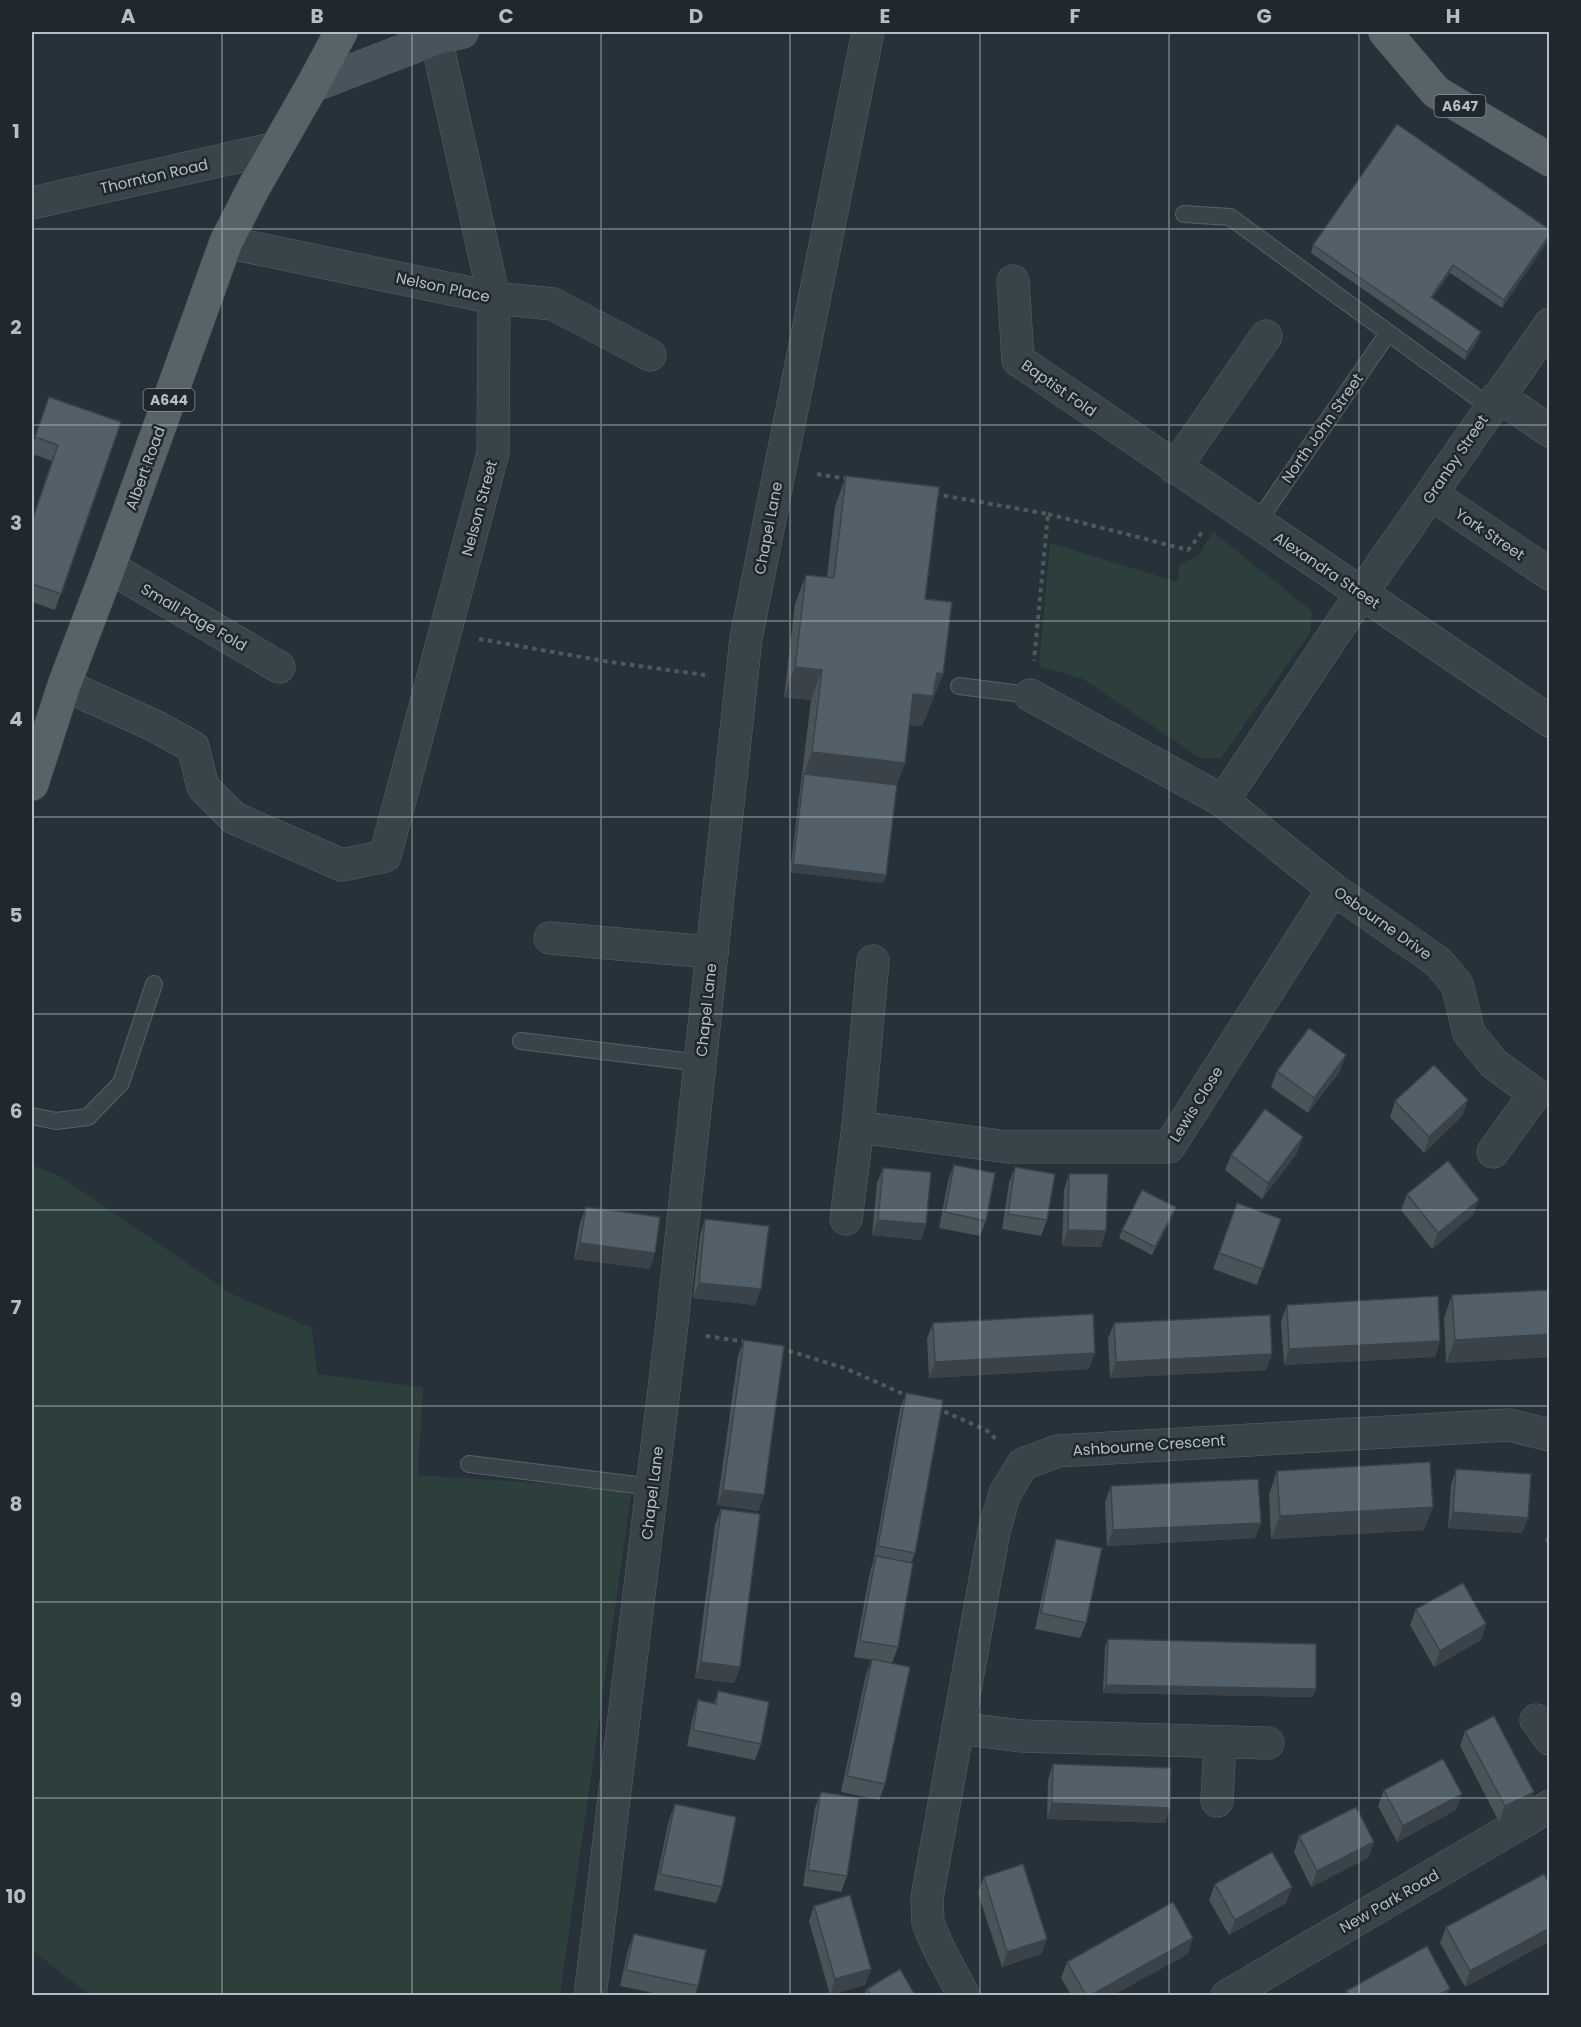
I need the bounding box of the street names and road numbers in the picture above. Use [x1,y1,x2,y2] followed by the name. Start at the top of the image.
[1434,95,1486,117] road number: A647
[98,153,210,199] street label: Thornton Road
[394,267,492,307] street label: Nelson Place
[1017,354,1101,422] street label: Baptist Fold
[1276,369,1368,487] street label: North John Street
[144,389,195,411] road number: A644
[1417,410,1493,508] street label: Granby Street
[120,423,170,513] street label: Albert Road
[456,458,502,558] street label: Nelson Street
[749,480,787,576] street label: Chapel Lane
[1451,503,1529,565] street label: York Street
[1270,527,1384,613] street label: Alexandra Street
[137,578,251,656] street label: Small Page Fold
[1330,881,1436,965] street label: Osbourne Drive
[691,962,721,1058] street label: Chapel Lane
[1164,1062,1228,1146] street label: Lewis Close
[1072,1429,1226,1461] street label: Ashbourne Crescent
[636,1445,668,1541] street label: Chapel Lane
[1336,1864,1442,1938] street label: New Park Road

